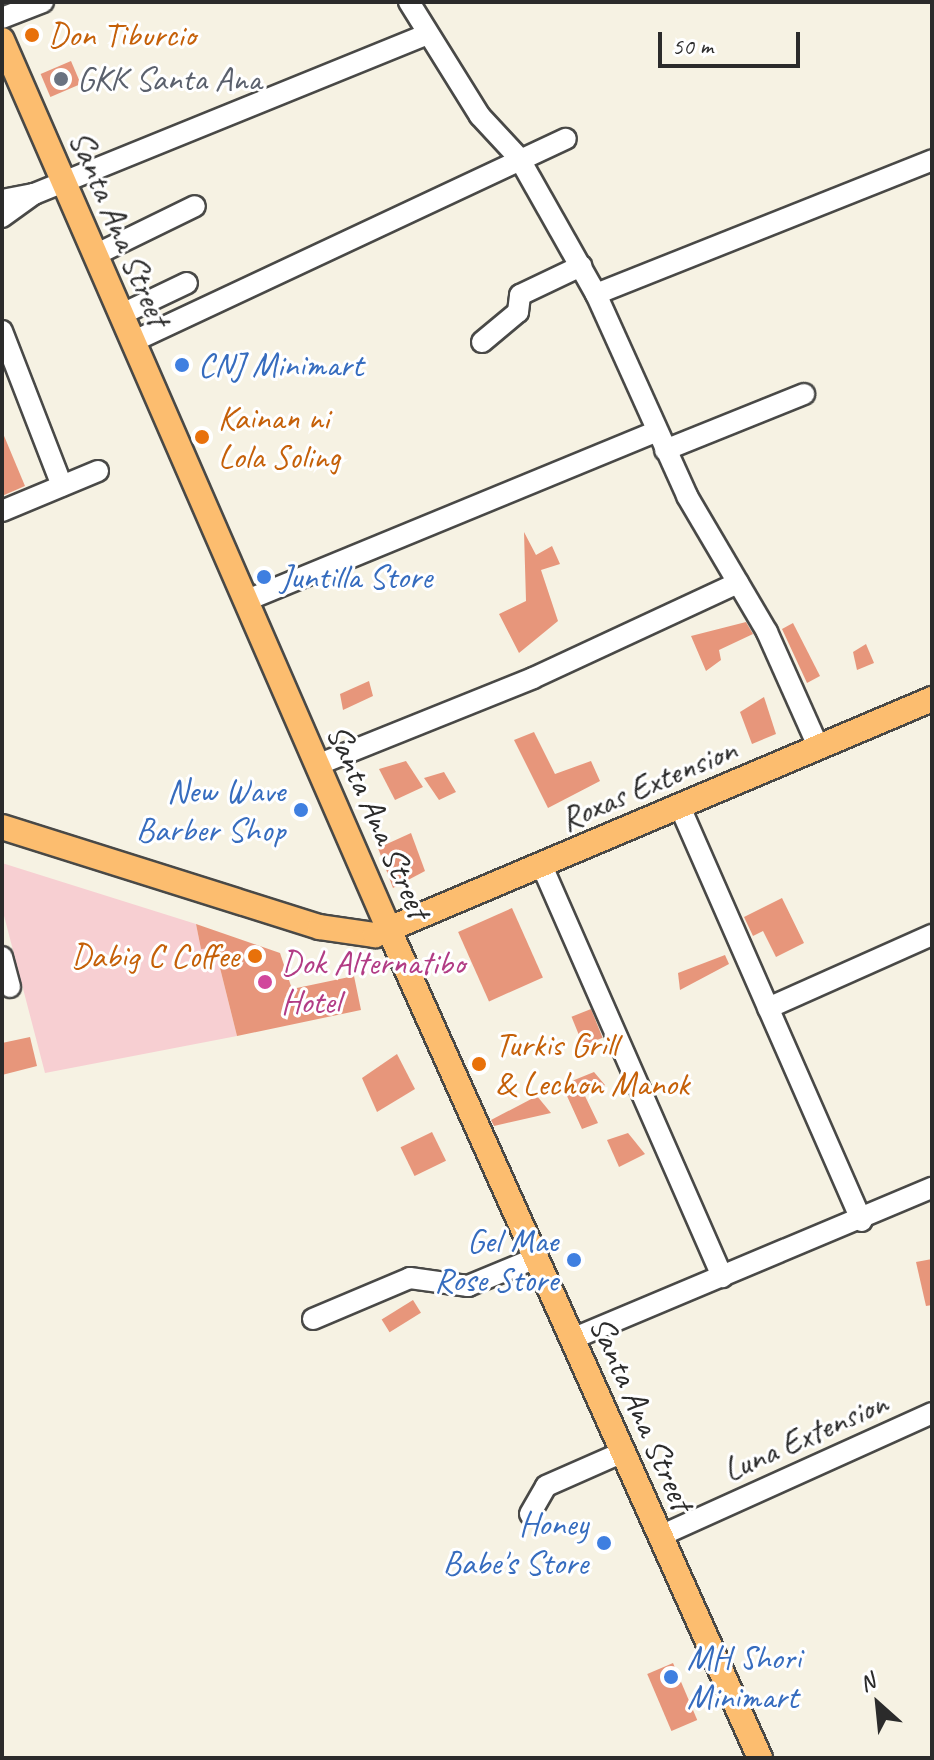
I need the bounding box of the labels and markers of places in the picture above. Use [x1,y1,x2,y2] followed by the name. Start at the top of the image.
[48,15,196,55] place label: Don Tiburcio
[23,26,41,44] marker: Don Tiburcio
[77,59,262,99] place label: GKK Santa Ana
[52,70,70,88] marker: GKK Santa Ana
[198,345,363,385] place label: CNJ Minimart
[173,356,191,374] marker: CNJ Minimart
[218,397,340,476] place label: Kainan ni Lola Soling
[193,428,211,446] marker: Kainan ni Lola Soling
[280,557,433,597] place label: Juntilla Store
[255,568,273,586] marker: Juntilla Store
[136,770,285,850] place label: New Wave Barber Shop
[292,801,310,819] marker: New Wave Barber Shop
[72,936,239,976] place label: Dabig C Coffee
[281,942,464,1022] place label: Dok Alternatibo Hotel
[246,947,264,965] marker: Dabig C Coffee
[256,973,274,991] marker: Dok Alternatibo Hotel
[495,1024,690,1104] place label: Turkis Grill & Lechon Manok
[470,1055,488,1073] marker: Turkis Grill & Lechon Manok
[433,1220,558,1300] place label: Gel Mae Rose Store
[565,1251,583,1269] marker: Gel Mae Rose Store
[442,1503,588,1582] place label: Honey Babe's Store
[595,1534,613,1552] marker: Honey Babe's Store
[687,1637,802,1716] place label: MH Shori Minimart
[662,1668,680,1686] marker: MH Shori Minimart

